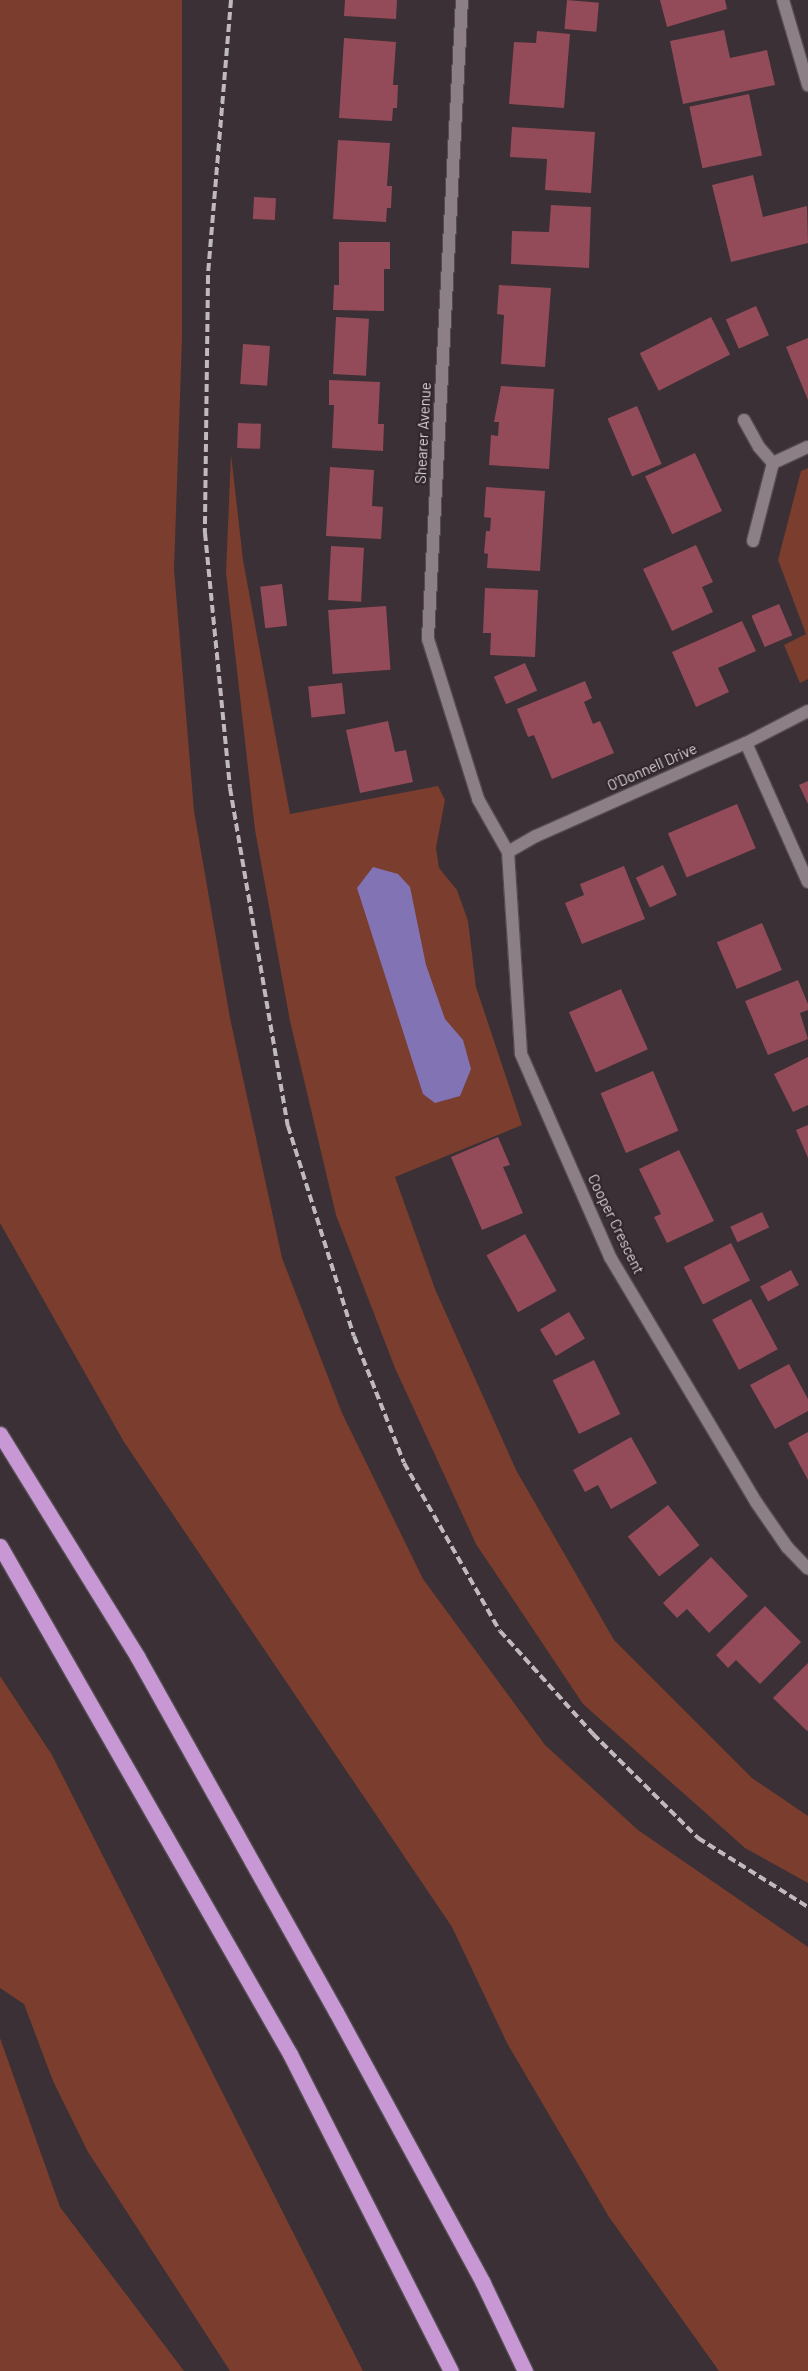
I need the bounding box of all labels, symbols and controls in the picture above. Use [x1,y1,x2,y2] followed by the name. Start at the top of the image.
[411,382,435,484] street label: Shearer Avenue
[604,739,700,795] street label: O'Donnell Drive
[584,1171,648,1277] street label: Cooper Crescent

